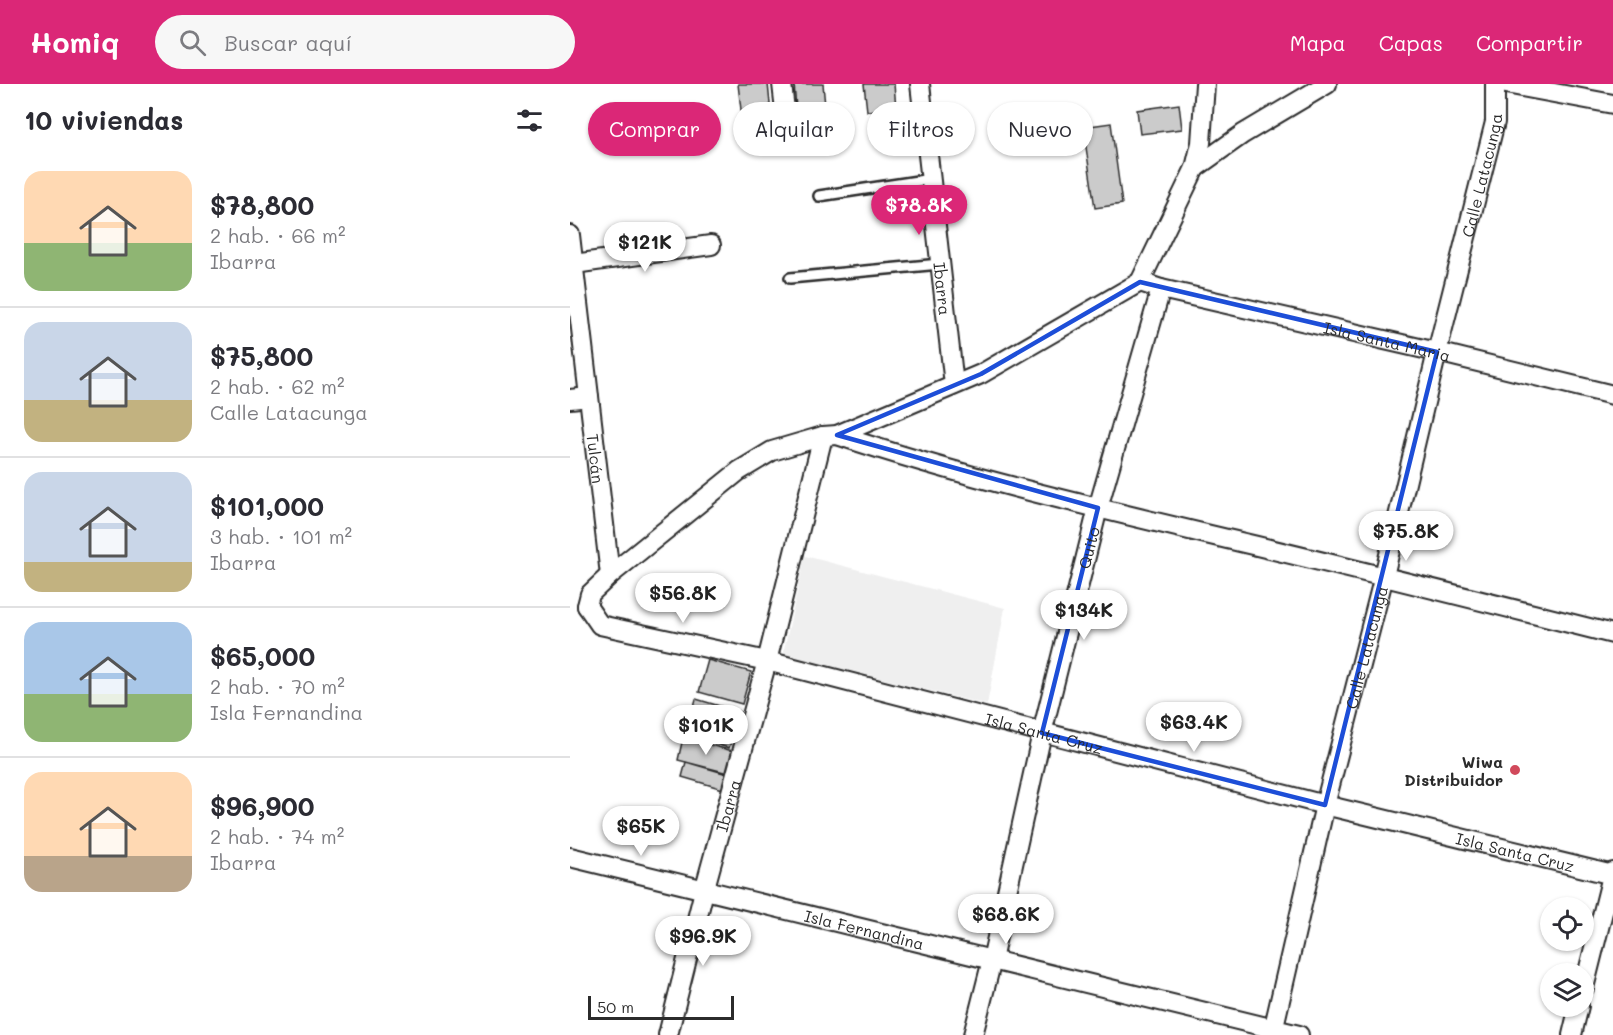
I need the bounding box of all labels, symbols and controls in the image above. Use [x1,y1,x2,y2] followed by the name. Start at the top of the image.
[155,15,575,69] search box
[30,24,119,60] text: Homiq
[176,26,209,59] icon: search
[224,28,352,57] text: Buscar aquí
[1290,29,1346,56] text: Mapa
[1379,29,1443,56] text: Capas
[1476,29,1583,56] text: Compartir
[588,102,721,156] chip: Comprar
[733,102,855,156] chip: Alquilar
[867,102,975,156] chip: Filtros
[987,102,1093,156] chip: Nuevo
[24,103,183,137] text: 10 viviendas
[513,104,546,137] icon: filters
[1456,114,1506,239] street label: Calle Latacunga
[870,185,968,236] pin: $78.8K
[210,188,314,222] text: $78,800
[885,191,953,217] text: $78.8K
[72,195,144,267] icon: home
[210,222,346,248] text: 2 hab. · 66 m²
[603,222,687,273] pin: $121K
[618,228,672,254] text: $121K
[210,248,277,274] text: Ibarra
[930,261,957,316] street label: Ibarra
[1322,316,1453,365] street label: Isla Santa Maria
[210,339,313,373] text: $75,800
[72,346,144,418] icon: home
[210,373,345,399] text: 2 hab. · 62 m²
[210,399,368,425] text: Calle Latacunga
[583,432,610,485] street label: Tulcán
[210,489,324,523] text: $101,000
[72,496,144,568] icon: home
[1357,511,1455,562] pin: $75.8K
[1373,517,1439,543] text: $75.8K
[210,523,352,549] text: 3 hab. · 101 m²
[1073,524,1104,571] street label: Quito
[210,549,277,575] text: Ibarra
[634,573,732,624] pin: $56.8K
[649,579,717,605] text: $56.8K
[1340,583,1392,711] street label: Calle Latacunga
[1042,590,1126,641] pin: $134K
[1054,596,1114,622] text: $134K
[210,639,315,673] text: $65,000
[72,646,144,718] icon: home
[210,673,345,699] text: 2 hab. · 70 m²
[210,699,363,725] text: Isla Fernandina
[1145,702,1243,753] pin: $63.4K
[664,705,748,756] pin: $101K
[983,707,1105,758] street label: Isla Santa Cruz
[1160,708,1228,734] text: $63.4K
[678,711,734,737] text: $101K
[1404,751,1503,790] place label: Wiwa Distribuidor
[1508,763,1522,777] marker: Wiwa Distribuidor
[710,777,745,834] street label: Ibarra
[210,789,314,823] text: $96,900
[72,796,144,868] icon: home
[605,806,677,857] pin: $65K
[616,812,666,838] text: $65K
[210,823,344,849] text: 2 hab. · 74 m²
[1454,827,1577,876] street label: Isla Santa Cruz
[210,849,277,875] text: Ibarra
[957,894,1055,945] pin: $68.6K
[1540,897,1594,1017] map controls
[1540,897,1594,951] button: locate
[972,900,1040,926] text: $68.6K
[802,904,926,954] street label: Isla Fernandina
[654,916,752,967] pin: $96.9K
[669,922,737,948] text: $96.9K
[1540,963,1594,1017] button: layers
[588,993,734,1020] scale bar
[597,996,634,1017] text: 50 m

